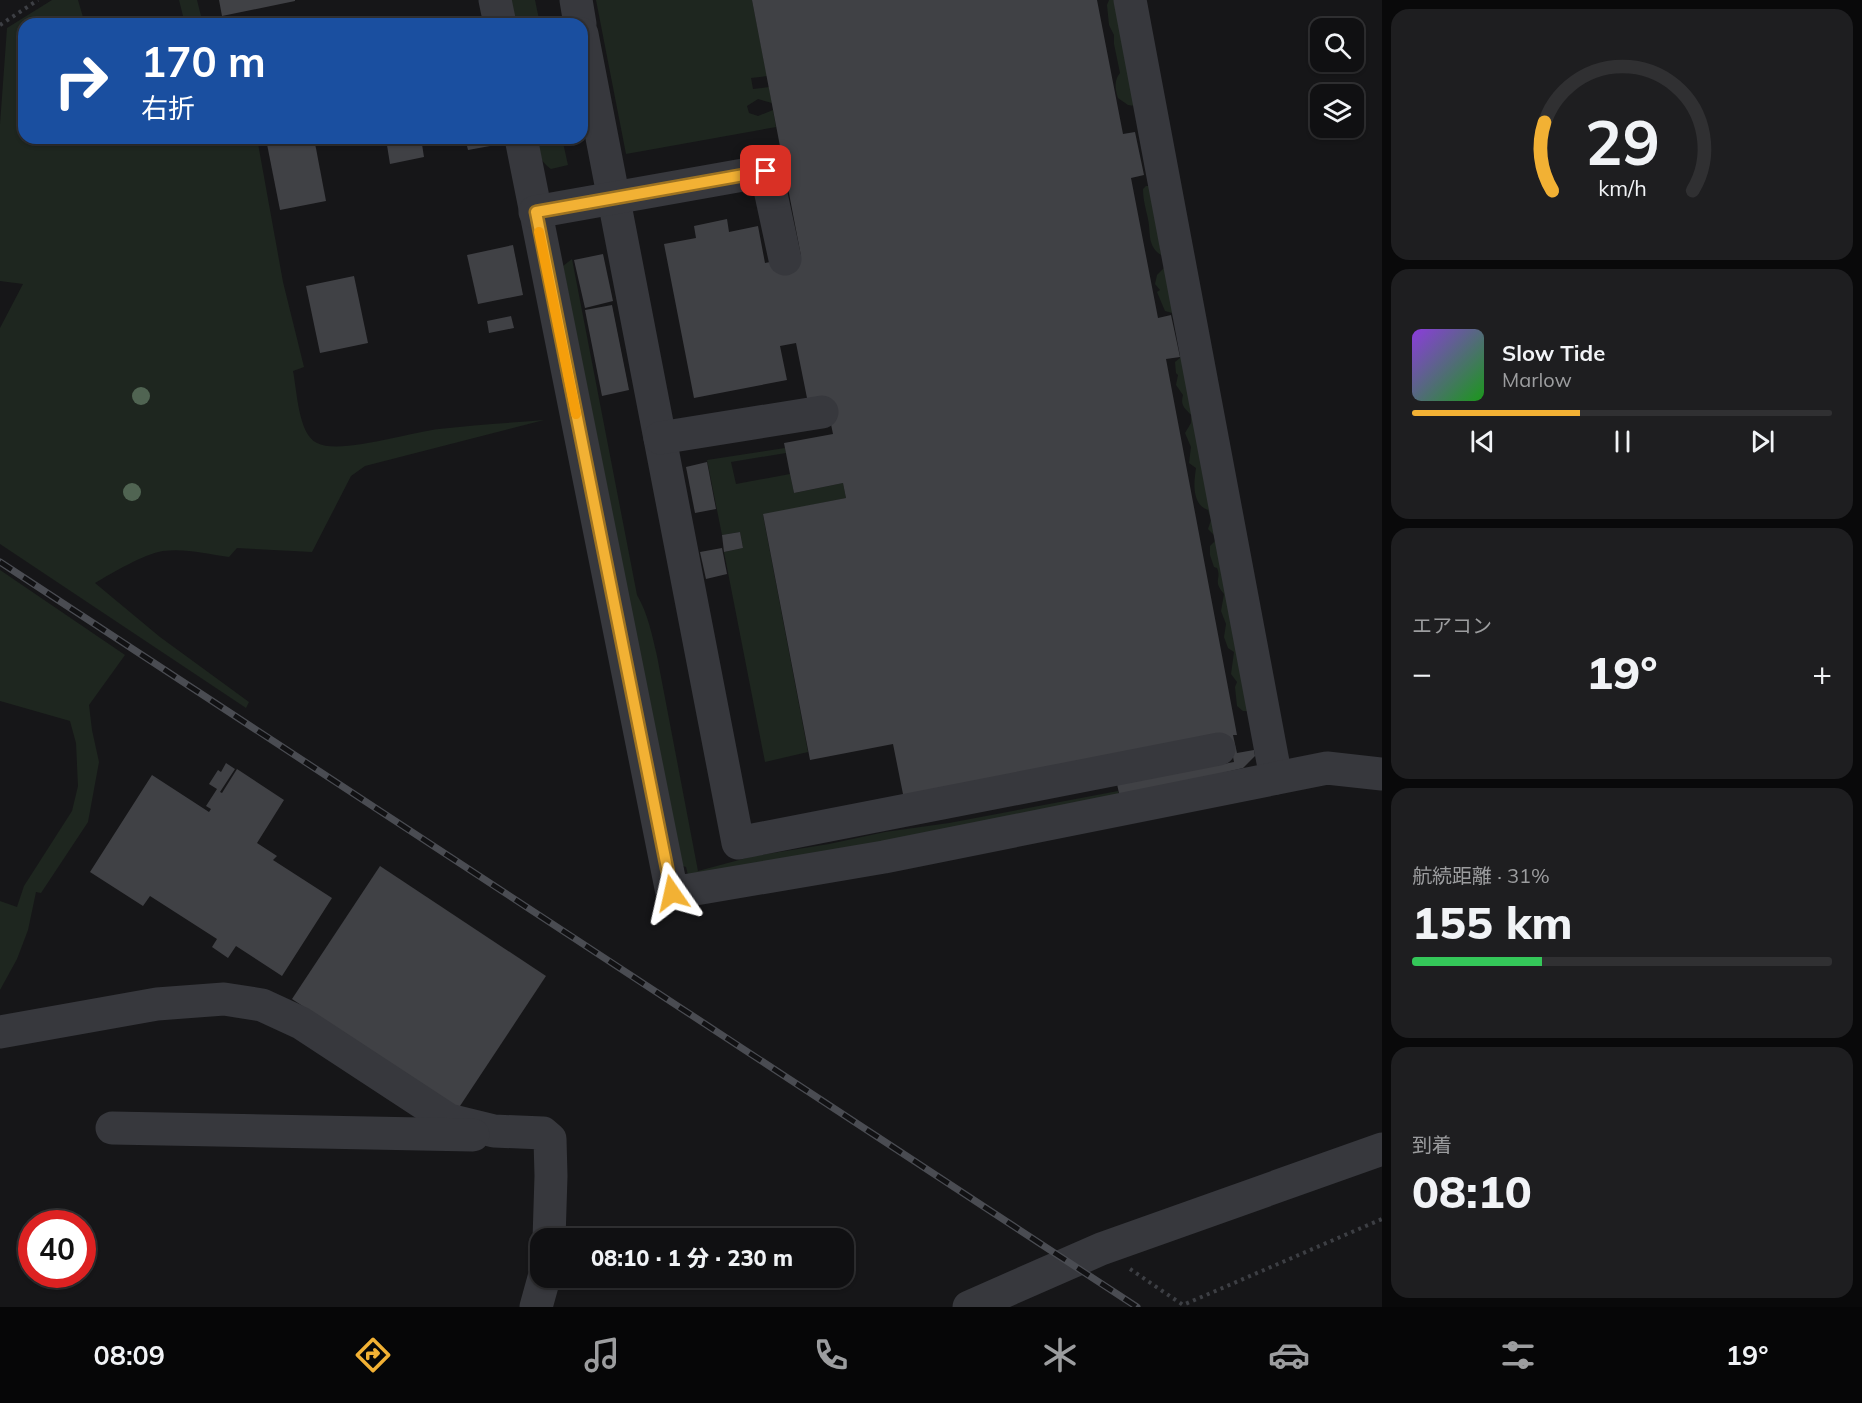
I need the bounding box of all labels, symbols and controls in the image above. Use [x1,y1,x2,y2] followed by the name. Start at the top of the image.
[1310,18,1364,138] map controls
[1310,18,1364,72] button: search
[141,35,266,88] text: 170 m
[42,42,120,120] icon: right
[1310,84,1364,138] button: layers
[141,91,195,125] text: 右折
[1585,102,1659,181] text: 29
[740,145,791,196] pin
[749,154,782,187] icon: arrive
[1598,175,1646,202] text: km/h
[1502,339,1605,367] text: Slow Tide
[1502,367,1572,392] text: Marlow
[1466,425,1499,458] icon: previous
[1606,425,1639,458] icon: pause
[1746,425,1779,458] icon: next
[1412,613,1492,638] text: エアコン
[1586,644,1658,700] text: 19°
[1412,652,1432,693] text: −
[1812,652,1832,693] text: +
[640,861,704,925] position arrow
[1412,863,1550,888] text: 航続距離 · 31%
[1412,894,1573,950] text: 155 km
[1412,1132,1452,1157] text: 到着
[1412,1163,1532,1219] text: 08:10
[18,1210,96,1288] speed limit sign: 40
[591,1244,793,1272] text: 08:10 · 1 分 · 230 m
[352,1334,394,1376] icon: directions
[581,1334,623,1376] icon: music
[810,1334,852,1376] icon: phone
[1039,1334,1081,1376] icon: climate
[1268,1334,1310,1376] icon: car
[1497,1334,1539,1376] icon: filters
[93,1338,165,1372] text: 08:09
[1726,1338,1768,1372] text: 19°

